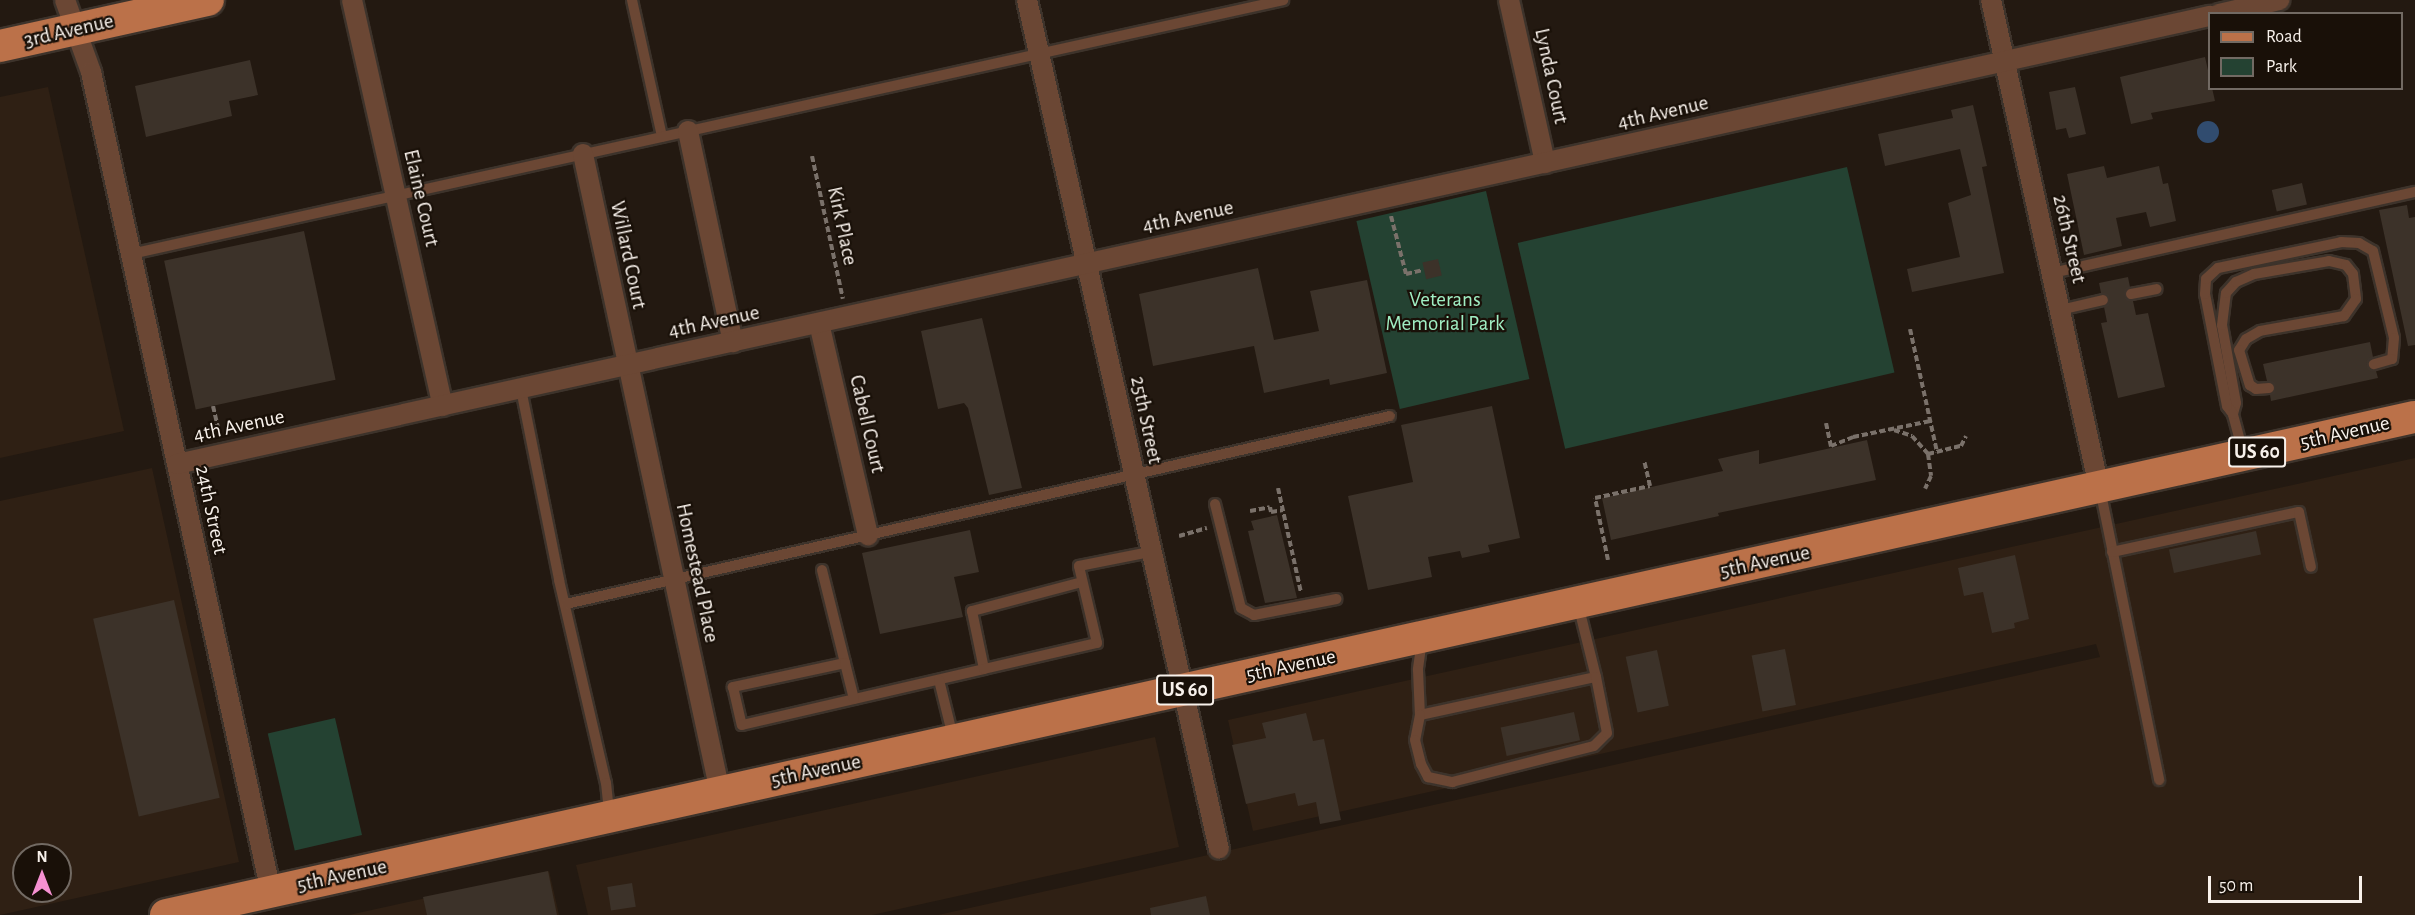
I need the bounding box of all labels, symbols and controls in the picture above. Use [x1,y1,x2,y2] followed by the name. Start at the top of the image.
[22,8,116,54] street label: 3rd Avenue
[2208,12,2403,90] legend
[1529,26,1573,126] street label: Lynda Court
[2266,28,2302,46] text: Road
[2266,58,2297,76] text: Park
[1615,90,1711,136] street label: 4th Avenue
[398,147,444,249] street label: Elaine Court
[821,184,863,268] street label: Kirk Place
[2047,192,2091,286] street label: 26th Street
[1140,195,1236,239] street label: 4th Avenue
[604,199,652,311] street label: Willard Court
[1385,287,1505,337] park label: Veterans Memorial Park
[666,300,762,344] street label: 4th Avenue
[844,373,890,475] street label: Cabell Court
[1124,374,1168,466] street label: 25th Street
[191,404,287,448] street label: 4th Avenue
[2298,410,2392,456] street label: 5th Avenue
[2227,435,2287,469] road number: US 60
[189,463,233,557] street label: 24th Street
[670,501,724,645] street label: Homestead Place
[1718,540,1812,584] street label: 5th Avenue
[1244,644,1338,688] street label: 5th Avenue
[1155,673,1215,707] road number: US 60
[769,749,863,793] street label: 5th Avenue
[12,843,72,903] north arrow
[36,849,48,865] text: N
[295,854,389,898] street label: 5th Avenue
[2211,864,2366,902] scale bar
[2219,877,2253,895] text: 50 m

